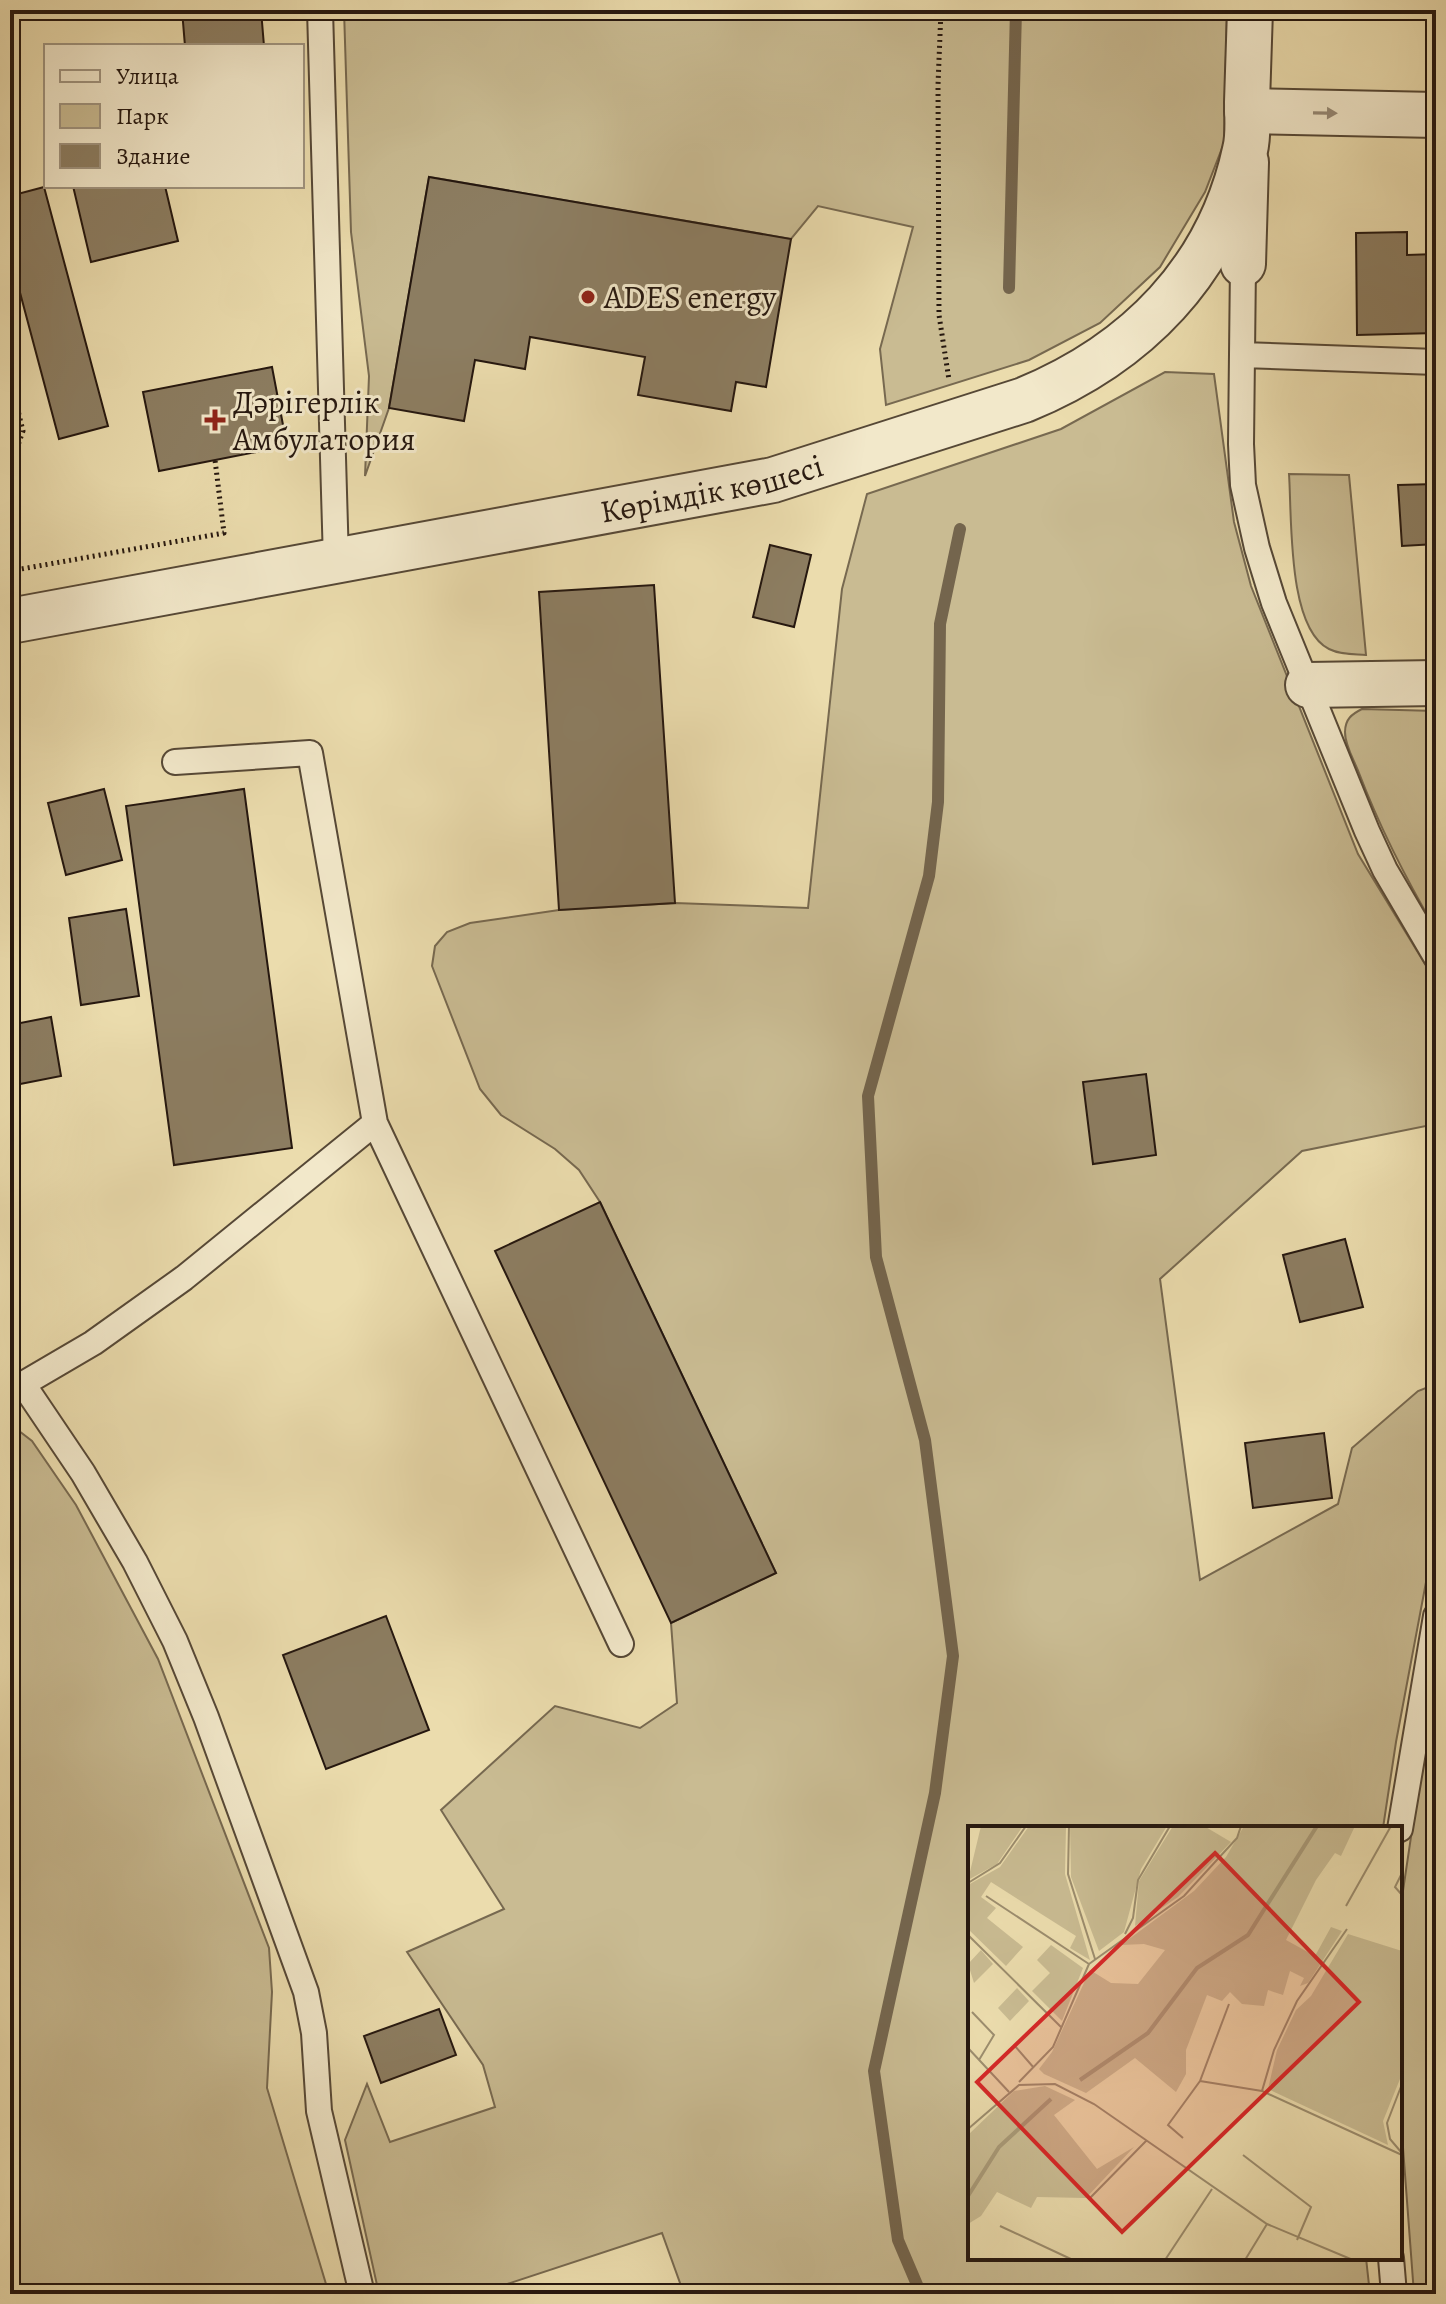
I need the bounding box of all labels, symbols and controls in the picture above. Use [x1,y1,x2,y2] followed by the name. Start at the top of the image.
[44,44,304,188] legend
[116,60,179,92] text: Улица
[116,100,169,132] text: Парк
[1313,106,1338,119] one-way arrow
[116,140,191,172] text: Здание
[603,275,777,319] place label: ADES energy
[579,288,597,306] marker: ADES energy
[232,380,415,461] place label: Дәрігерлік Амбулатория
[204,409,226,431] marker: Дәрігерлік Амбулатория
[597,443,829,533] street label: Көрімдік көшесі
[968,1826,1402,2260] inset map

